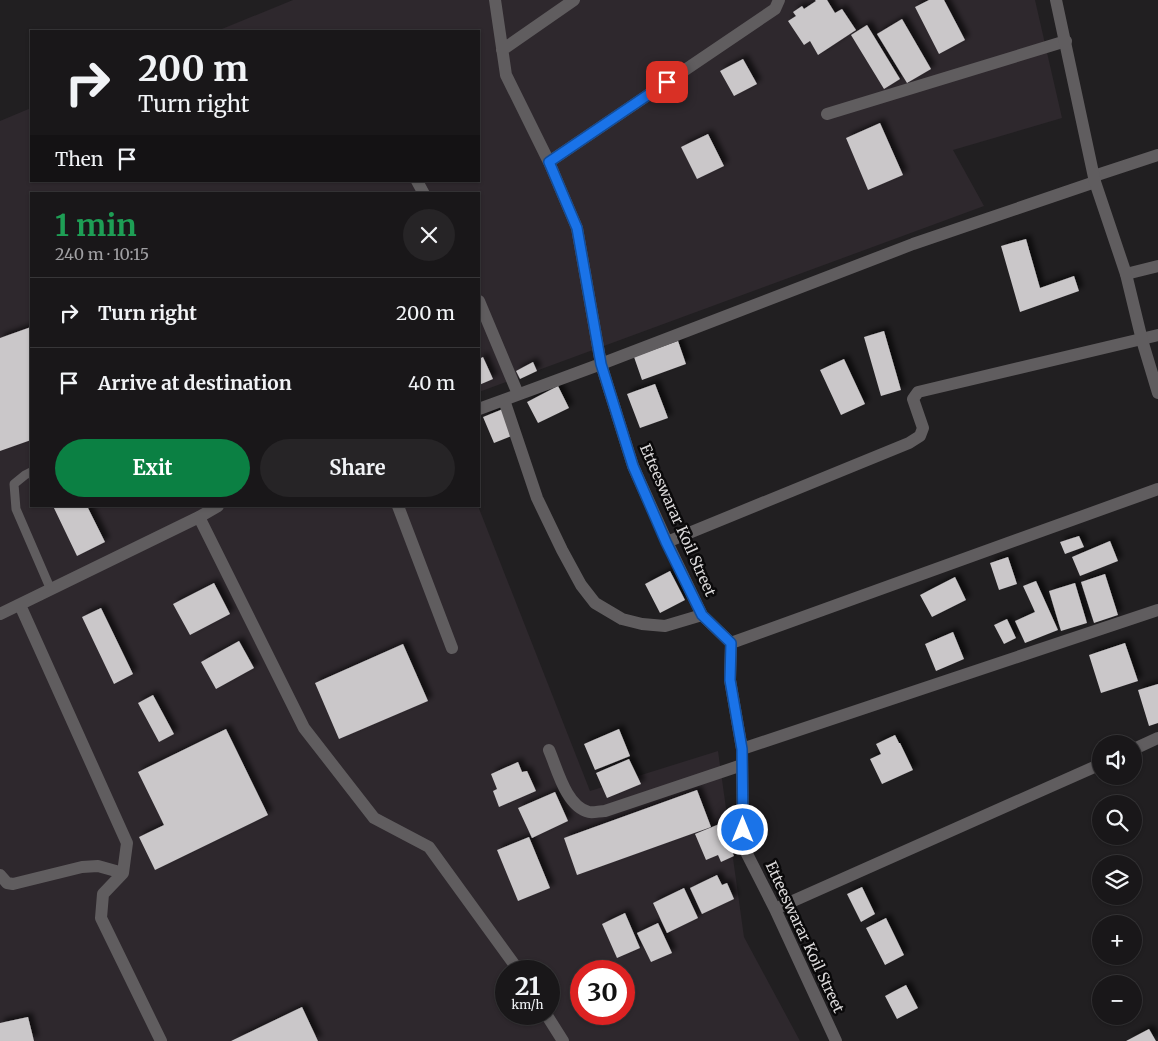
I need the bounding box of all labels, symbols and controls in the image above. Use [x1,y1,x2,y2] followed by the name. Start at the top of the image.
[138,47,248,91] text: 200 m
[55,50,120,115] icon: right
[646,61,688,103] pin
[653,68,681,96] icon: arrive
[138,90,249,118] text: Turn right
[113,145,141,173] icon: arrive
[55,147,103,171] text: Then
[55,206,137,244] text: 1 min
[403,209,455,261] button: close
[55,244,149,264] text: 240 m · 10:15
[55,299,83,327] icon: right
[98,301,197,325] text: Turn right
[396,301,455,325] text: 200 m
[55,369,83,397] icon: arrive
[98,371,292,395] text: Arrive at destination
[408,371,455,395] text: 40 m
[55,439,250,497] button: Exit
[260,439,455,497] button: Share
[636,441,720,599] street label: Etteeswarar Koil Street
[1092,735,1142,1025] map controls
[1092,735,1142,785] button: sound
[1092,795,1142,845] button: search
[716,803,768,855] position arrow
[1092,855,1142,905] button: layers
[762,858,849,1016] street label: Etteeswarar Koil Street
[1092,915,1142,965] button: +
[570,960,635,1025] speed limit sign: 30
[515,970,540,1002] text: 21
[1092,975,1142,1025] button: −
[512,997,543,1012] text: km/h

